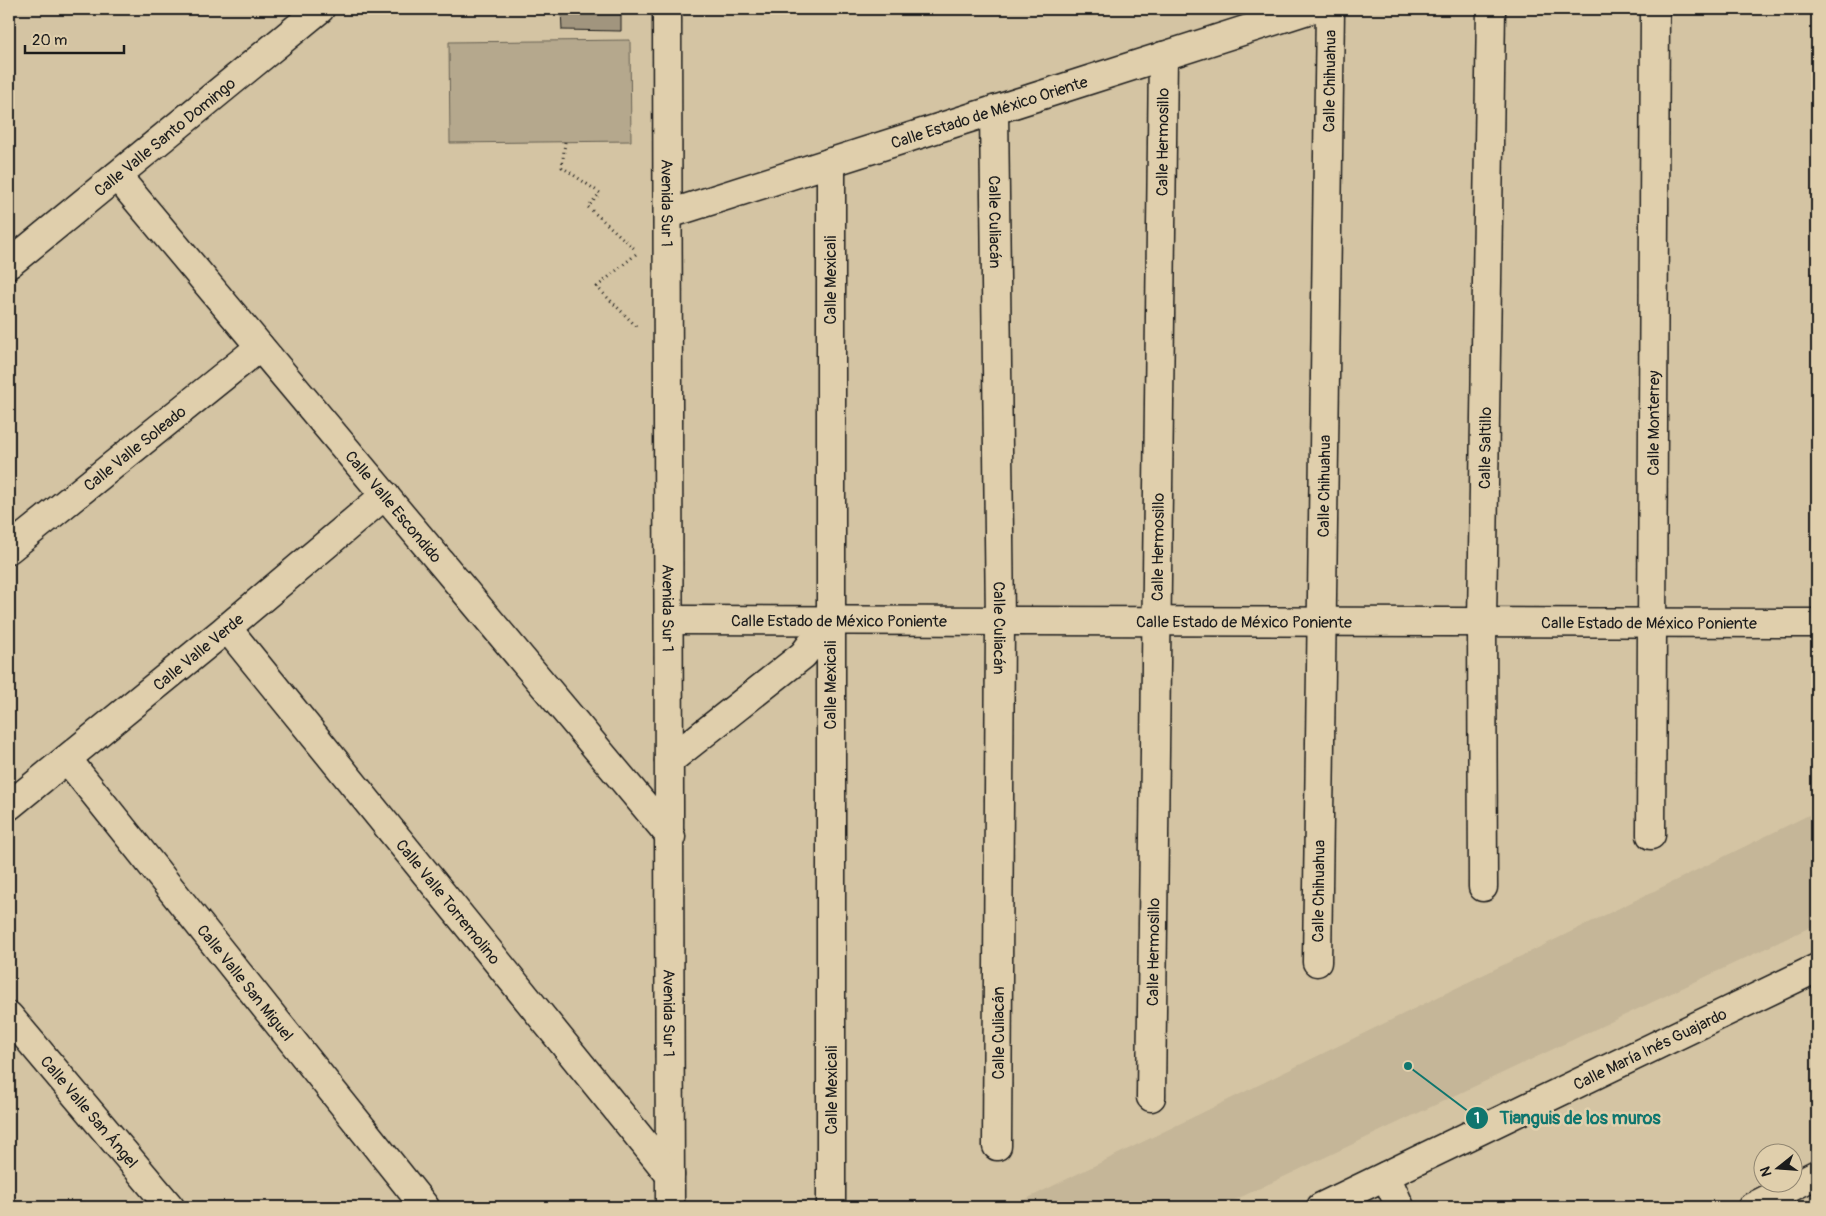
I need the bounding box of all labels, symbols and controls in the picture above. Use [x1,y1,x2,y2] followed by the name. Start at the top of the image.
[25,22,124,54] scale bar
[1319,30,1341,133] street label: Calle Chihuahua
[32,31,67,50] text: 20 m
[888,72,1090,154] street label: Calle Estado de México Oriente
[90,73,240,201] street label: Calle Valle Santo Domingo
[1152,87,1174,196] street label: Calle Hermosillo
[656,159,677,247] street label: Avenida Sur 1
[984,175,1005,269] street label: Calle Culiacán
[821,235,841,324] street label: Calle Mexicali
[1644,370,1664,476] street label: Calle Monterrey
[80,401,191,496] street label: Calle Valle Soleado
[1475,406,1496,489] street label: Calle Saltillo
[1314,435,1335,538] street label: Calle Chihuahua
[340,447,446,567] street label: Calle Valle Escondido
[1148,492,1169,601] street label: Calle Hermosillo
[657,564,678,652] street label: Avenida Sur 1
[989,581,1009,675] street label: Calle Culiacán
[149,609,248,695] street label: Calle Valle Verde
[731,611,947,632] street label: Calle Estado de México Poniente
[1136,612,1352,633] street label: Calle Estado de México Poniente
[1541,613,1757,634] street label: Calle Estado de México Poniente
[821,640,841,729] street label: Calle Mexicali
[391,836,505,969] street label: Calle Valle Torremolino
[1308,839,1330,943] street label: Calle Chihuahua
[1143,897,1164,1006] street label: Calle Hermosillo
[192,921,297,1045] street label: Calle Valle San Miguel
[658,969,679,1057] street label: Avenida Sur 1
[989,987,1009,1079] street label: Calle Culiacán
[1570,1004,1731,1095] street label: Calle María Inés Guajardo
[822,1045,842,1134] street label: Calle Mexicali
[36,1052,142,1173] street label: Calle Valle San Ángel
[1464,1102,1670,1135] callout: Tianguis de los muros
[1499,1107,1661,1130] text: Tianguis de los muros
[1474,1109,1480,1128] text: 1
[1754,1144,1804,1194] north arrow
[1757,1165,1776,1179] text: N

